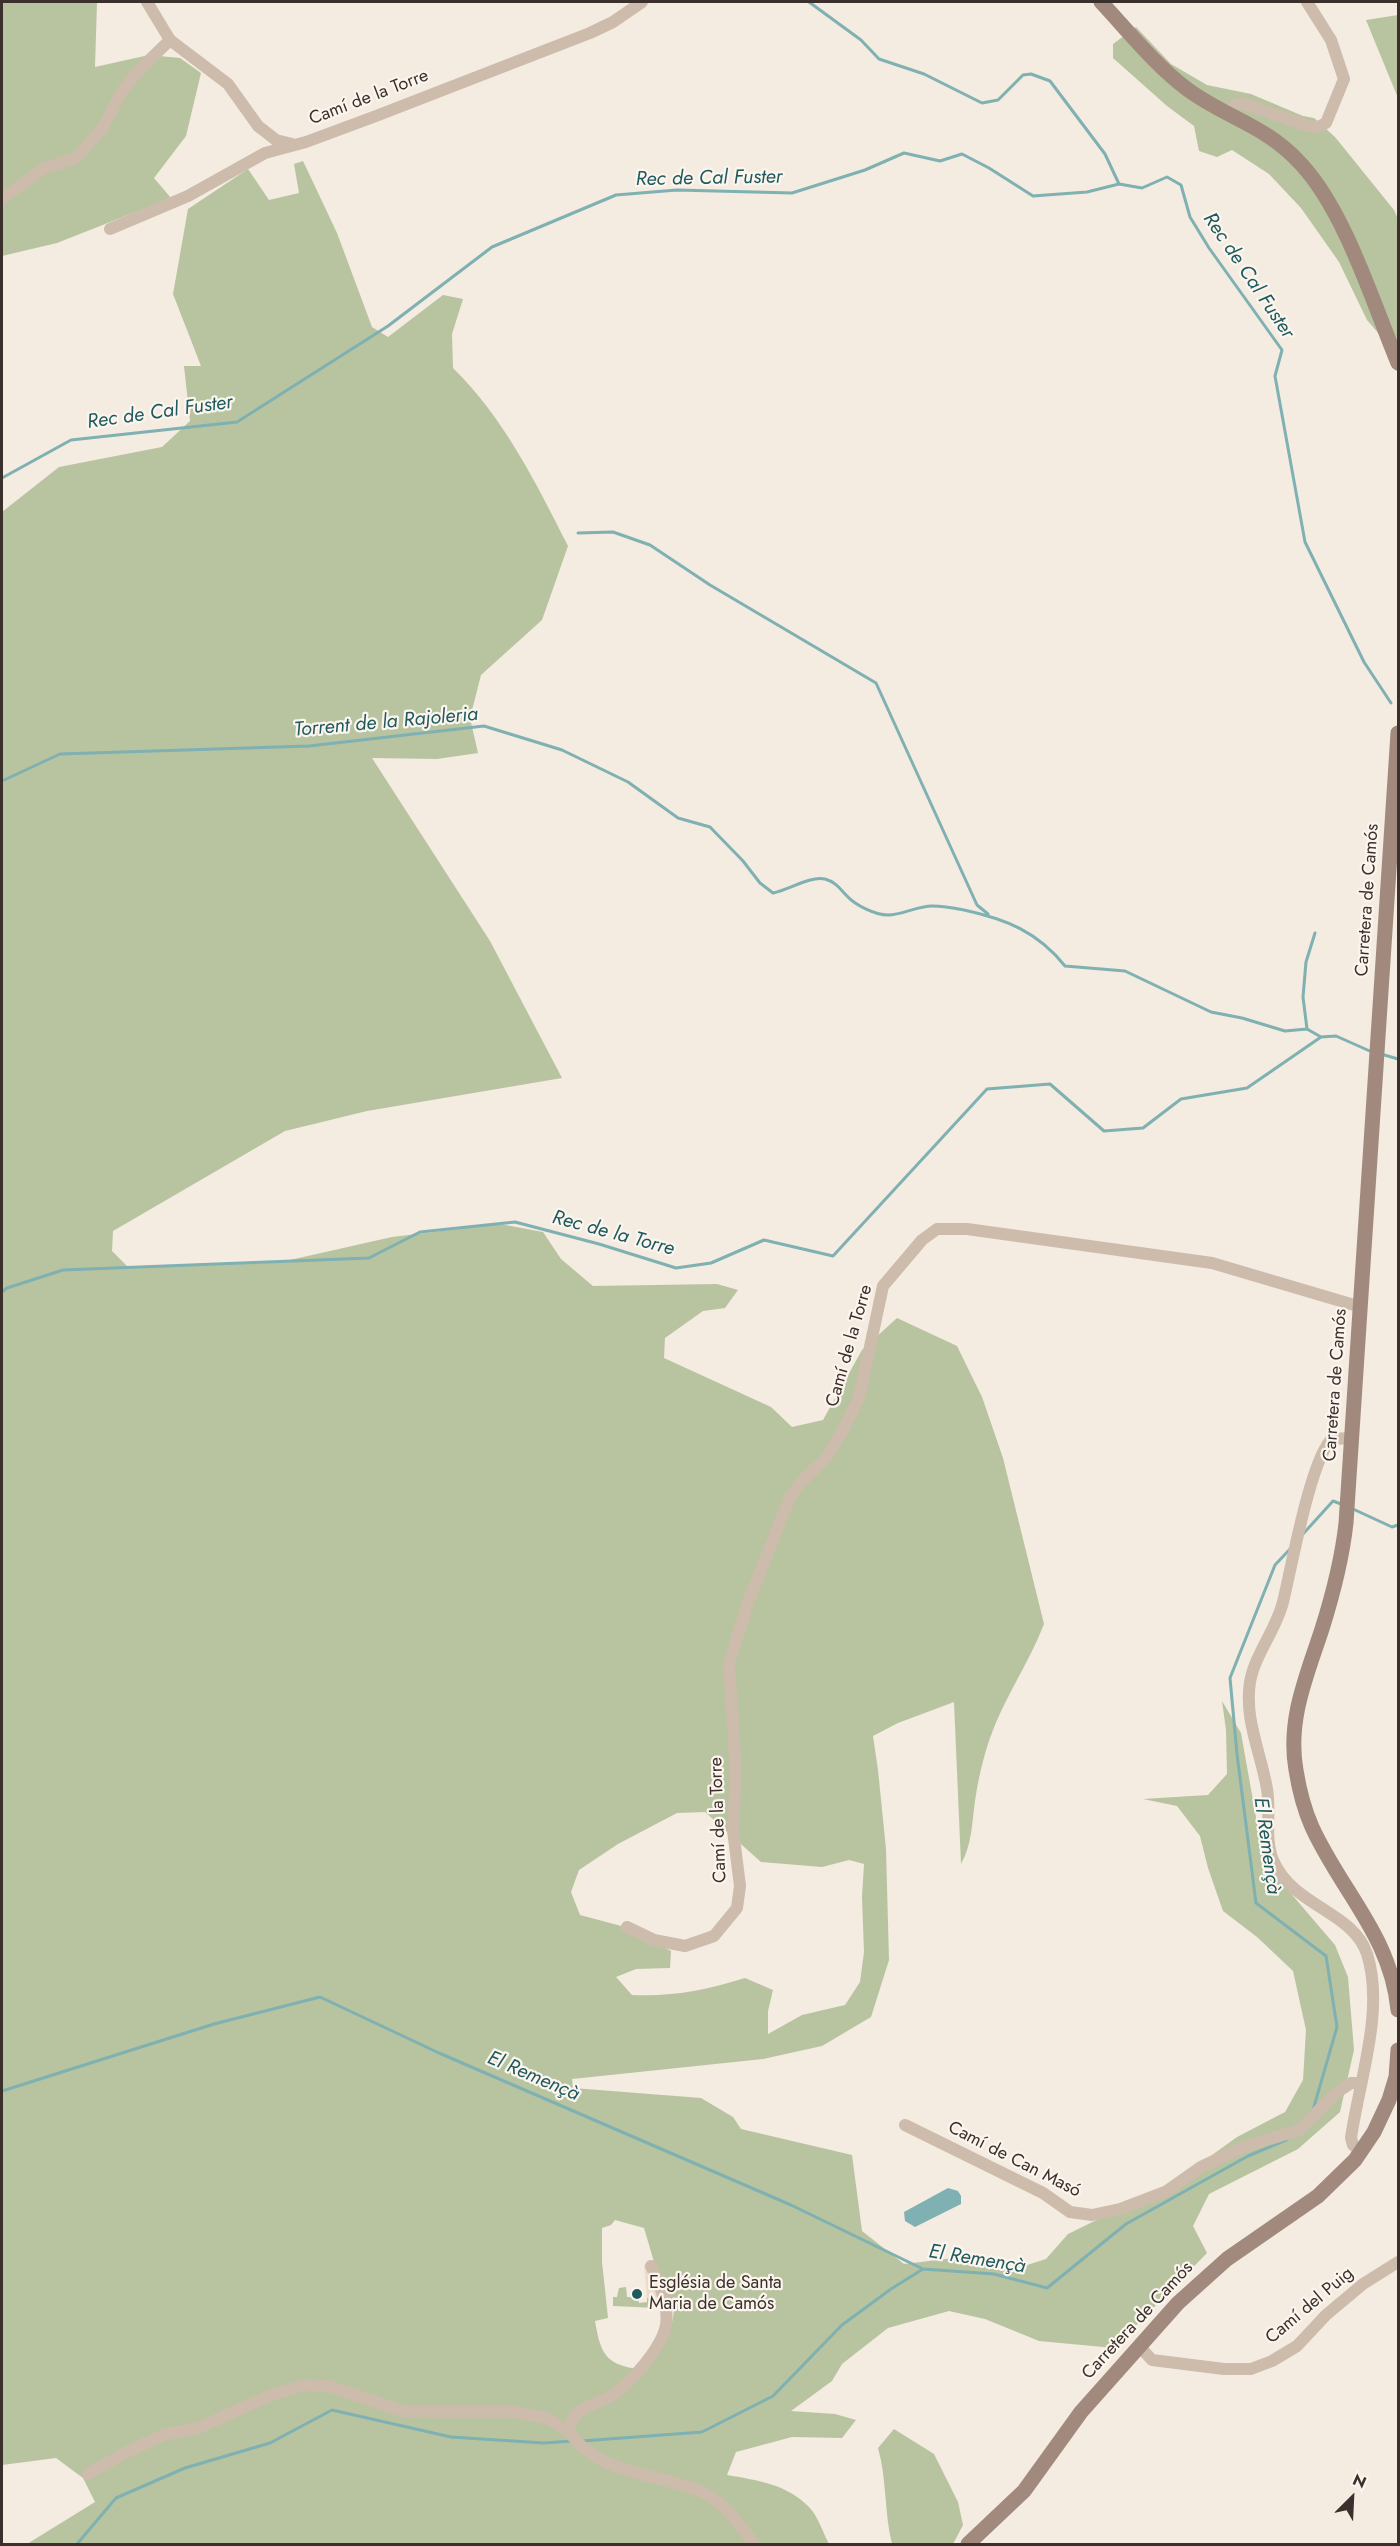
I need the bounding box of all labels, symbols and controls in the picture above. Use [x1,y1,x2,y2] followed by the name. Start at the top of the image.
[306,65,432,131] street label: Camí de la Torre
[635,166,783,192] water label: Rec de Cal Fuster
[1197,208,1299,344] water label: Rec de Cal Fuster
[86,391,234,435] water label: Rec de Cal Fuster
[293,703,479,743] water label: Torrent de la Rajoleria
[1352,823,1384,977] street label: Carretera de Camós
[549,1206,677,1262] water label: Rec de la Torre
[822,1282,878,1410] street label: Camí de la Torre
[1320,1308,1352,1462] street label: Carretera de Camós
[706,1757,732,1883] street label: Camí de la Torre
[1247,1796,1285,1896] water label: El Remençà
[483,2047,583,2107] water label: El Remençà
[944,2117,1084,2203] street label: Camí de Can Masó
[927,2241,1027,2279] water label: El Remençà
[1078,2258,1198,2384] street label: Carretera de Camós
[1262,2263,1358,2349] street label: Camí del Puig
[649,2273,782,2316] place label: Església de Santa Maria de Camós
[630,2287,644,2301] marker: Església de Santa Maria de Camós
[1322,2468,1382,2528] north arrow
[1349,2468,1370,2494] text: N

